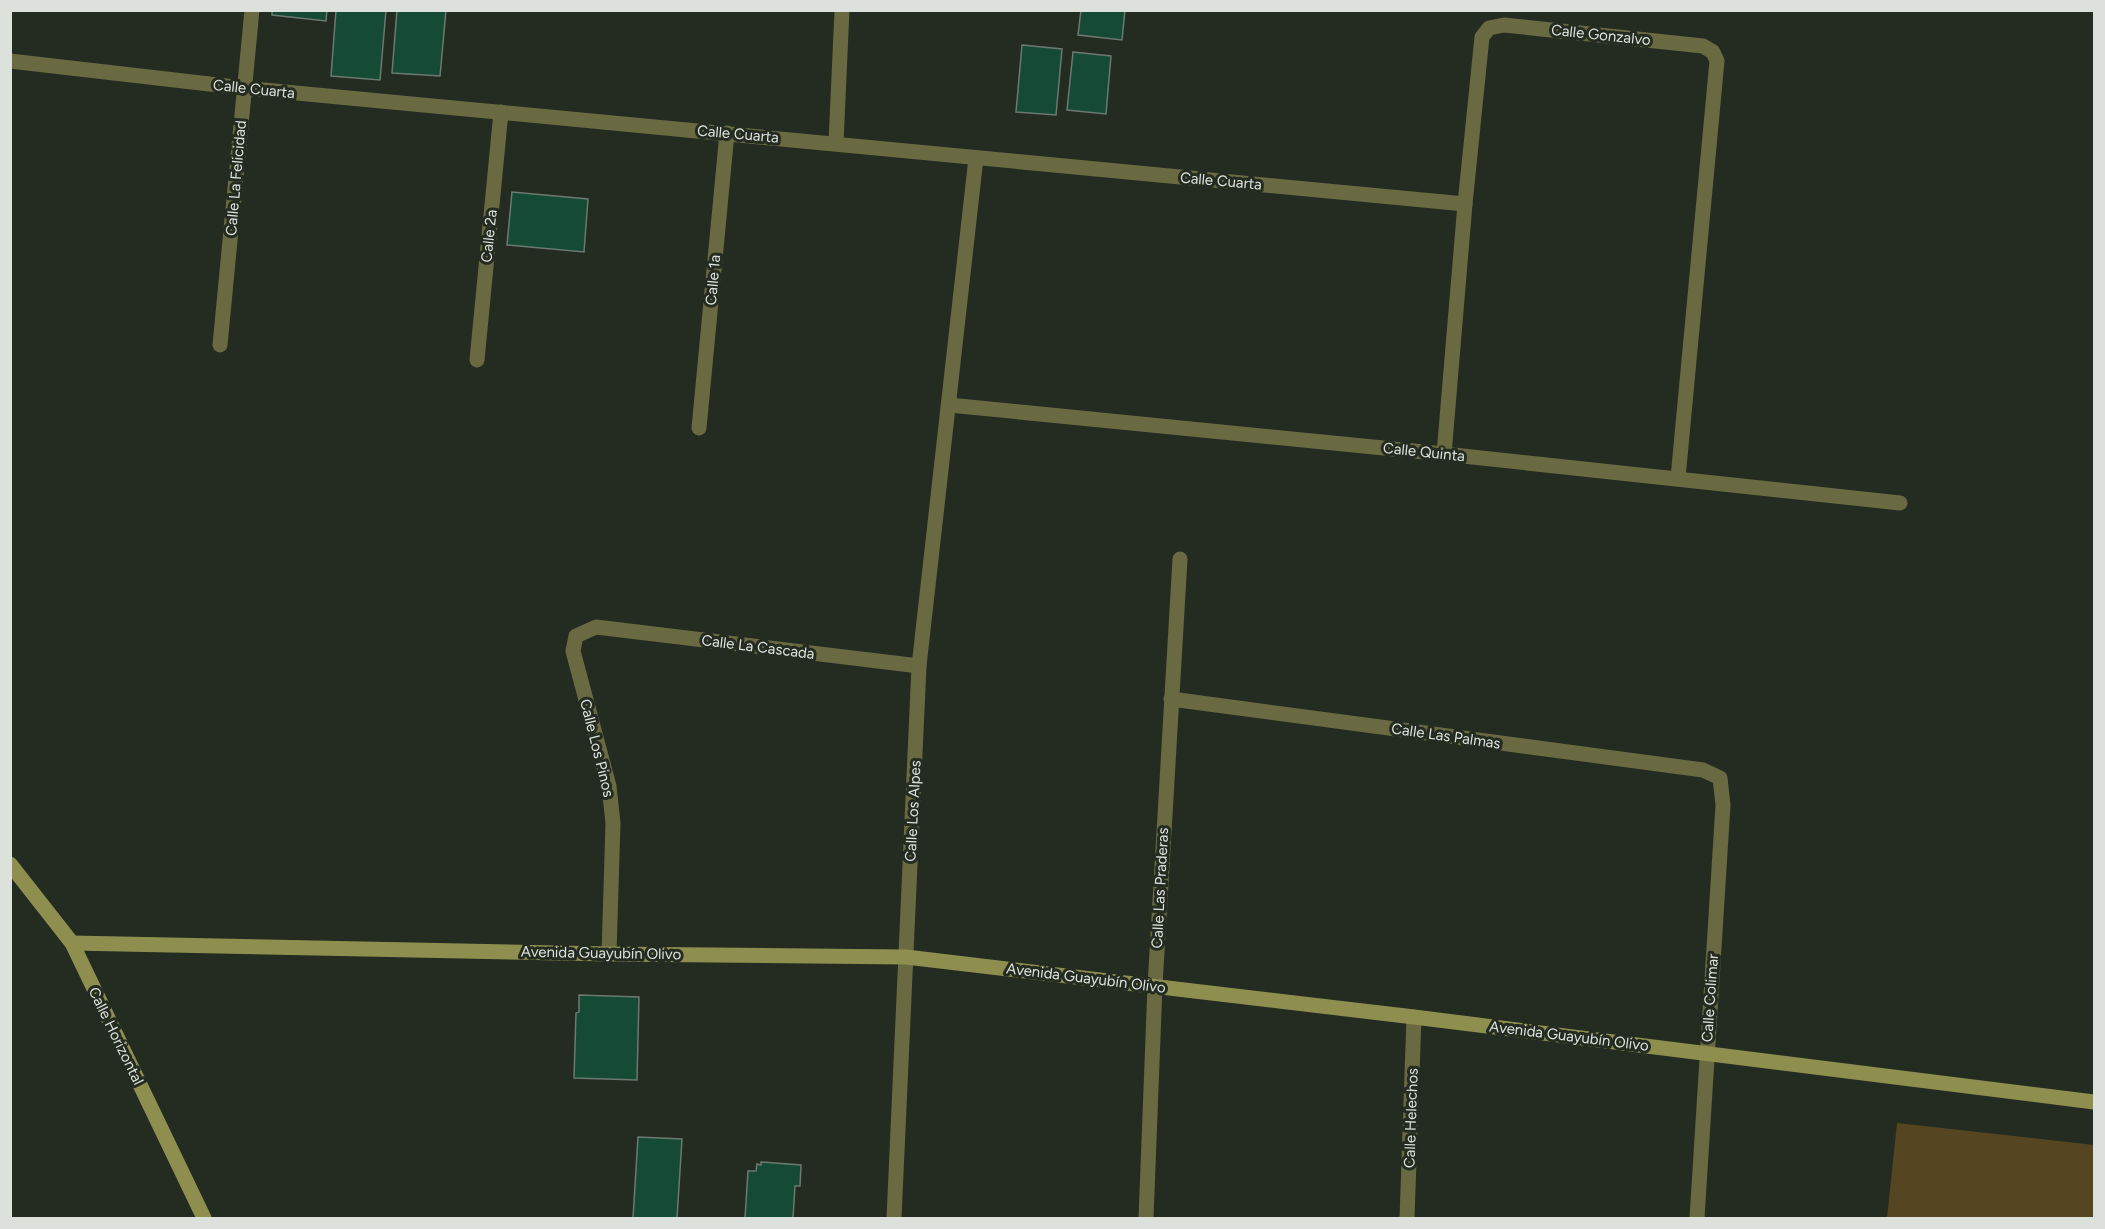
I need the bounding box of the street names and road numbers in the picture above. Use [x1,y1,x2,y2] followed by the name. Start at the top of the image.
[1550,21,1652,49] street label: Calle Gonzalvo
[212,76,296,102] street label: Calle Cuarta
[222,119,250,237] street label: Calle La Felicidad
[696,121,780,147] street label: Calle Cuarta
[1179,168,1263,194] street label: Calle Cuarta
[477,209,501,263] street label: Calle 2a
[702,254,724,306] street label: Calle 1a
[1382,439,1466,465] street label: Calle Quinta
[700,631,816,663] street label: Calle La Cascada
[576,697,618,799] street label: Calle Los Pinos
[1390,719,1502,753] street label: Calle Las Palmas
[901,760,925,862] street label: Calle Los Alpes
[1148,827,1172,949] street label: Calle Las Praderas
[521,943,682,963] street label: Avenida Guayubín Olivo
[1698,953,1722,1043] street label: Calle Colimar
[1005,959,1167,997] street label: Avenida Guayubín Olivo
[85,984,147,1088] street label: Calle Horizontal
[1488,1017,1650,1055] street label: Avenida Guayubín Olivo
[1400,1068,1422,1168] street label: Calle Helechos

